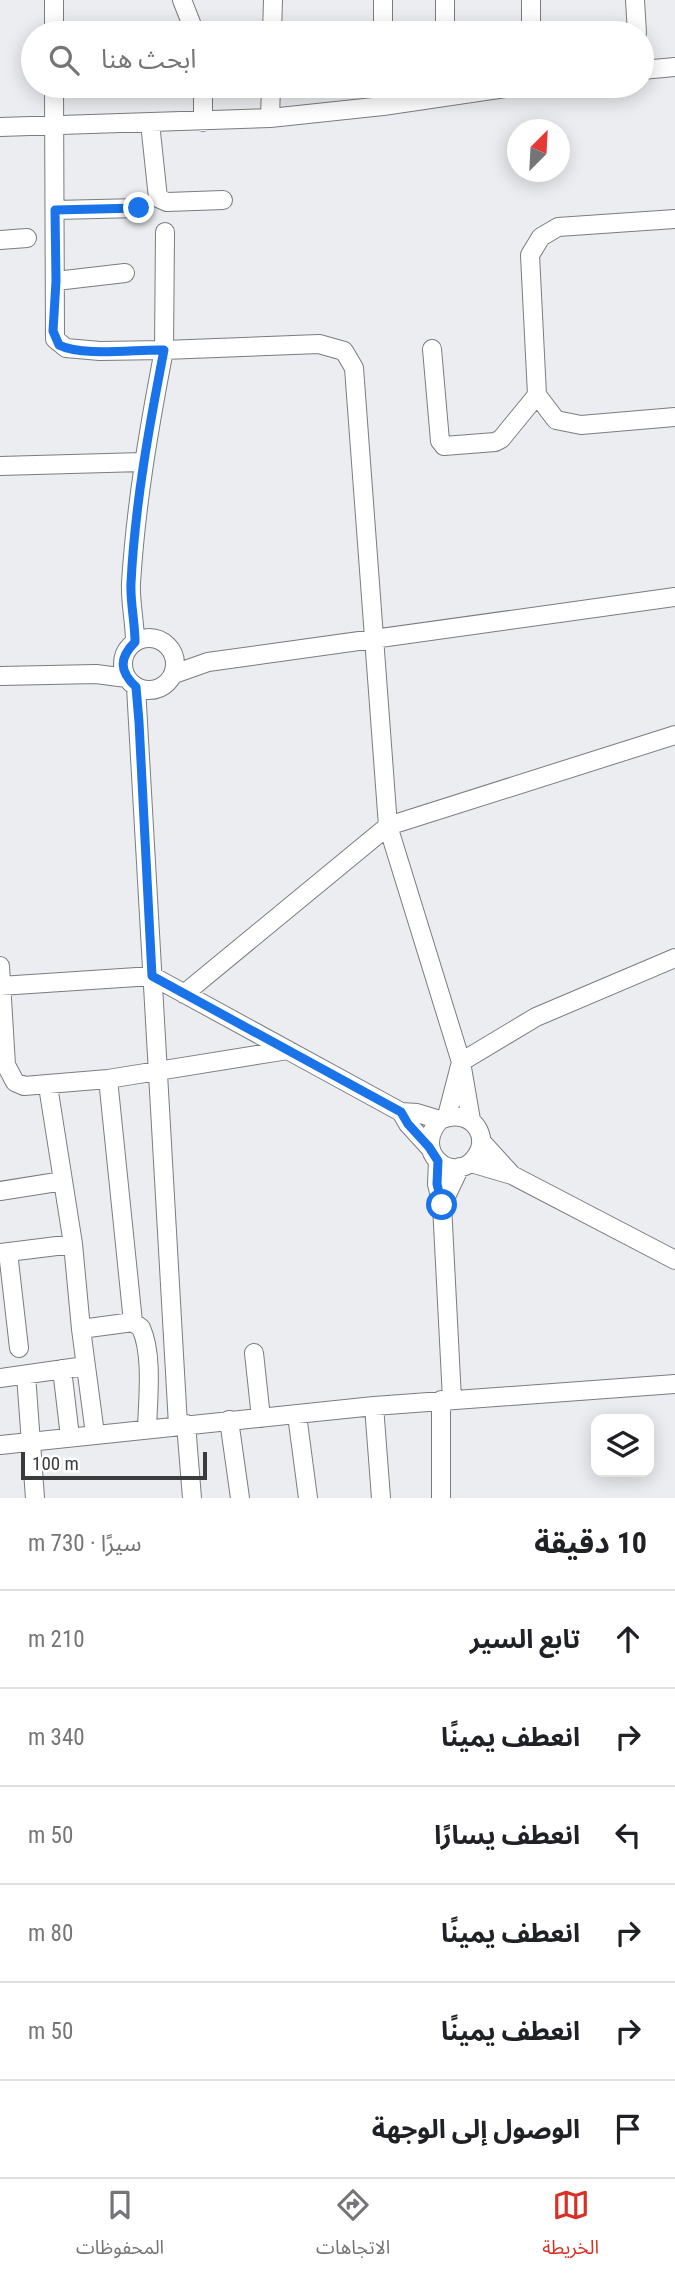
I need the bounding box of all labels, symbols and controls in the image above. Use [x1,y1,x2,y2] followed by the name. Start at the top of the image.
[21,21,654,98] search box
[45,41,83,79] icon: search
[101,44,197,74] text: ابحث هنا
[507,119,570,182] north arrow
[123,192,154,223] route end
[426,1189,457,1220] route start
[591,1414,654,1477] map controls
[591,1414,654,1477] button: layers
[21,1449,206,1481] scale bar
[32,1452,79,1475] text: 100 m
[534,1525,647,1560] text: 10 دقيقة
[28,1530,141,1557] text: سيرًا · 730 m
[609,1620,647,1658] icon: ahead
[470,1624,580,1654] text: تابع السير
[28,1626,85,1653] text: 210 m
[609,1718,647,1756] icon: right
[441,1722,580,1752] text: انعطف يمينًا
[28,1724,85,1751] text: 340 m
[609,1816,647,1854] icon: left
[434,1820,580,1850] text: انعطف يسارًا
[28,1822,73,1849] text: 50 m
[609,1914,647,1952] icon: right
[441,1918,580,1948] text: انعطف يمينًا
[28,1920,73,1947] text: 80 m
[609,2012,647,2050] icon: right
[441,2016,580,2046] text: انعطف يمينًا
[28,2018,73,2045] text: 50 m
[609,2110,647,2148] icon: arrive
[372,2114,580,2144] text: الوصول إلى الوجهة
[76,2186,164,2268] tab: المحفوظات
[316,2186,390,2268] tab: الاتجاهات
[542,2186,599,2268] tab: الخريطة

